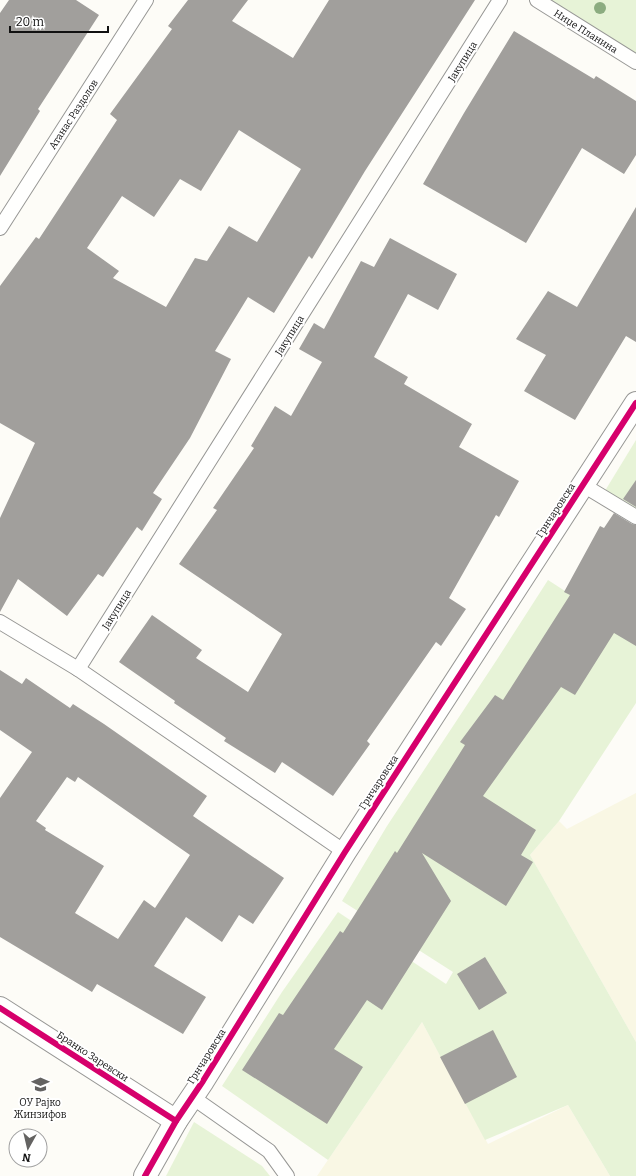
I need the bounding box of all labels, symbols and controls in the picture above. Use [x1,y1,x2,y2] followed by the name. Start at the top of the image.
[551,7,620,57] street label: Ниџе Планина
[10,8,108,34] scale bar
[16,15,45,29] text: 20 m
[445,39,480,85] street label: Јакупица
[47,77,101,152] street label: Атанас Раздолов
[272,313,307,359] street label: Јакупица
[534,481,578,540] street label: Грнчаровска
[99,587,134,633] street label: Јакупица
[357,753,401,812] street label: Грнчаровска
[185,1026,229,1086] street label: Грнчаровска
[54,1029,131,1085] street label: Бранко Заревски
[30,1075,50,1095] school or university icon: ОУ Рајко Жинзифов
[13,1097,67,1121] place label: ОУ Рајко Жинзифов
[8,1128,48,1168] north arrow
[21,1150,32,1164] text: N

